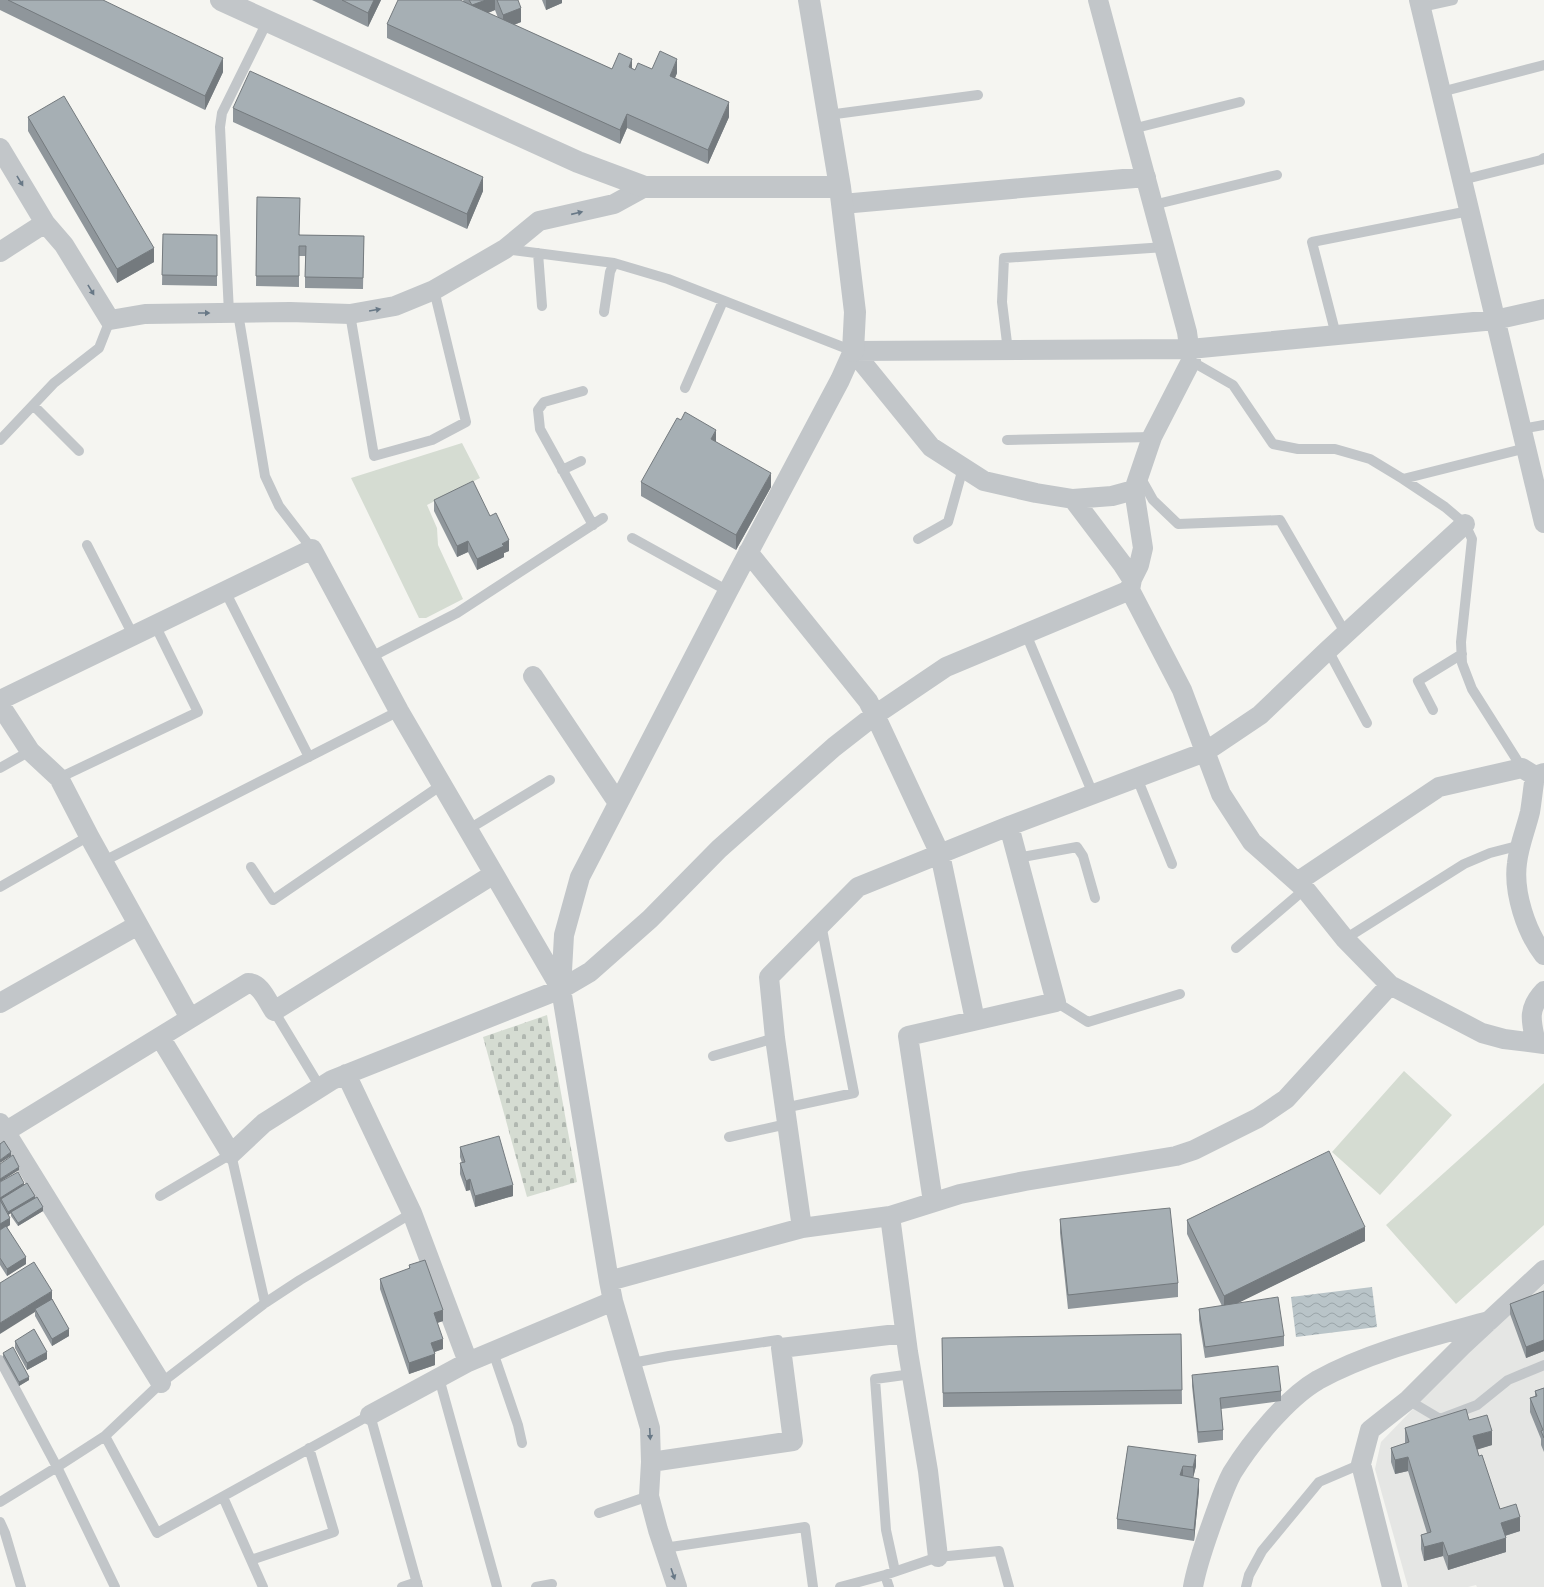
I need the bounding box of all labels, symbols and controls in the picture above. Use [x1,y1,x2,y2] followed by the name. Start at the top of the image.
[17,175,24,187] one-way arrow
[570,209,583,215] one-way arrow
[88,284,95,296] one-way arrow
[369,307,381,313] one-way arrow
[198,310,211,316] one-way arrow
[647,1428,653,1441] one-way arrow
[670,1569,676,1581] one-way arrow

